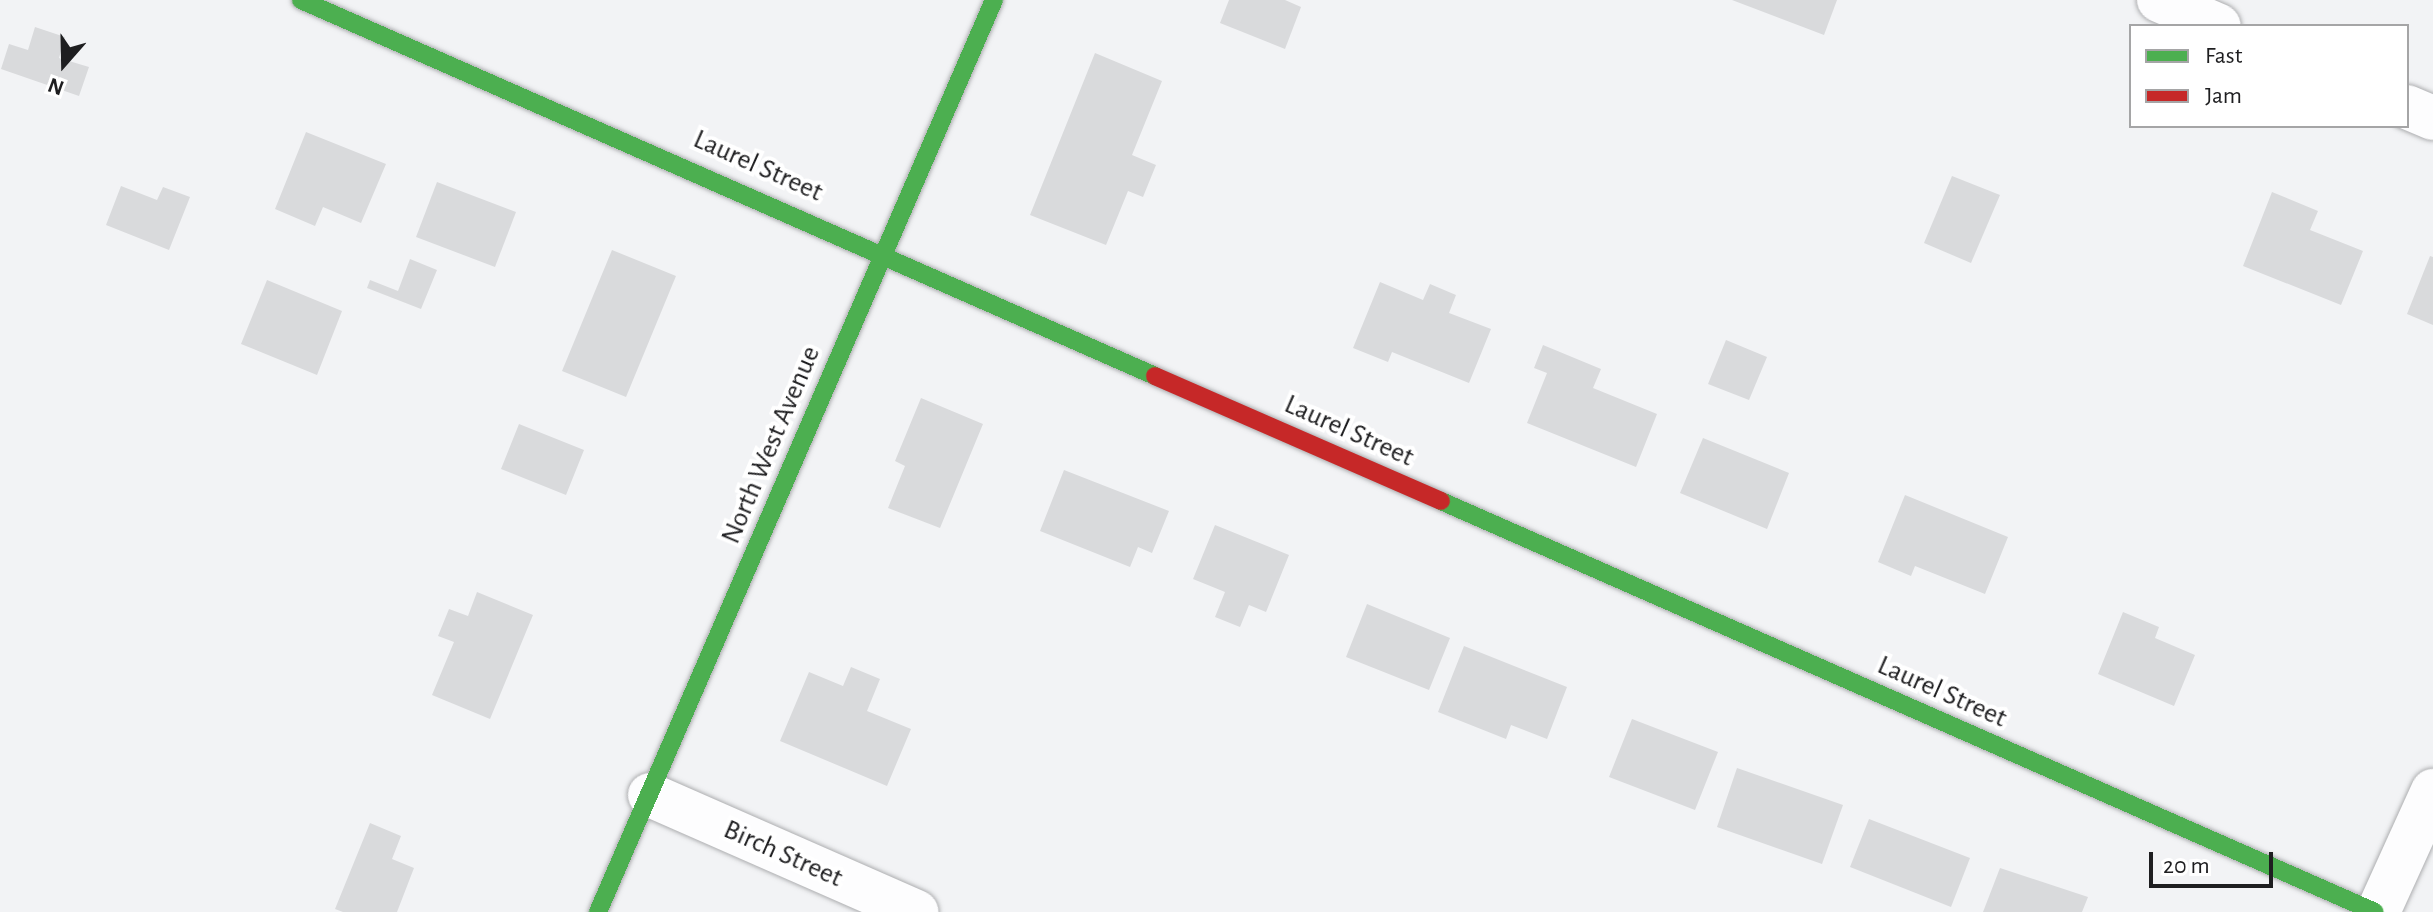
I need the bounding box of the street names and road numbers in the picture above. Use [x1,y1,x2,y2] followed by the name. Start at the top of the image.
[688,123,828,209] street label: Laurel Street
[714,341,828,549] street label: North West Avenue
[1279,388,1419,474] street label: Laurel Street
[1872,649,2012,735] street label: Laurel Street
[718,813,848,895] street label: Birch Street

